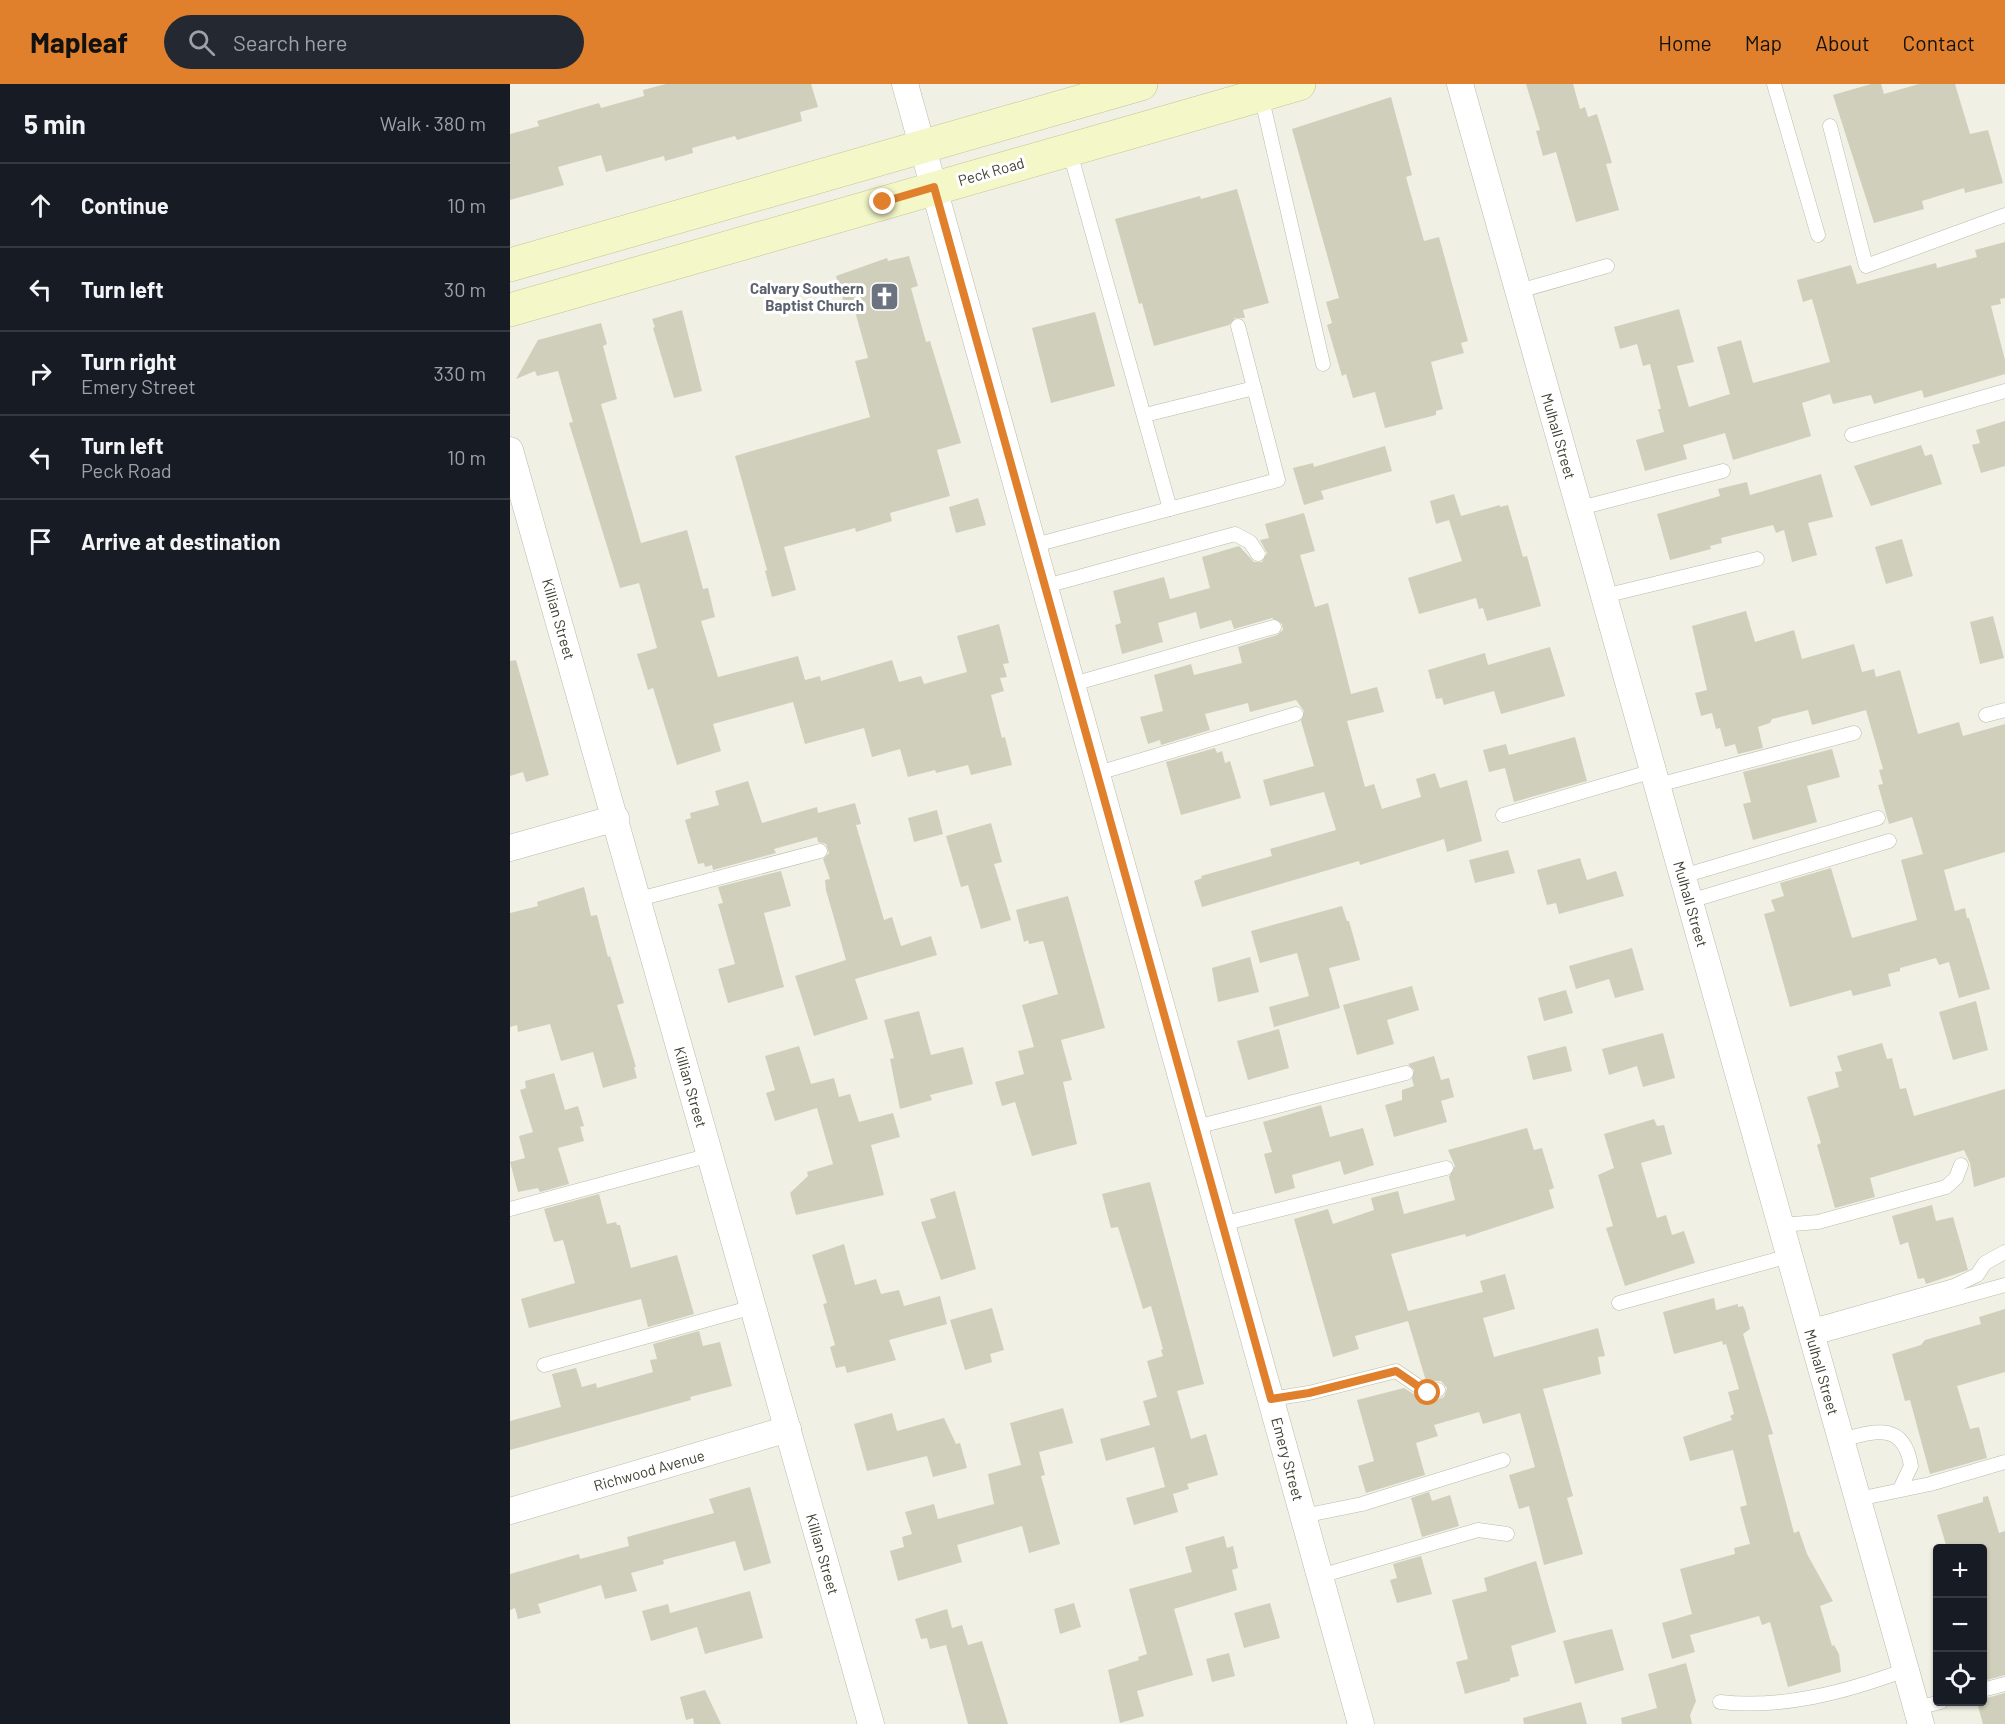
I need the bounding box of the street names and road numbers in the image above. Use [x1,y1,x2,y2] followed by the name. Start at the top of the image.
[956,153,1026,189] street label: Peck Road
[1538,391,1580,481] street label: Mulhall Street
[539,576,579,662] street label: Killian Street
[1670,859,1712,949] street label: Mulhall Street
[671,1044,711,1130] street label: Killian Street
[1801,1327,1843,1417] street label: Mulhall Street
[1268,1415,1308,1503] street label: Emery Street
[591,1446,707,1494] street label: Richwood Avenue
[803,1511,843,1597] street label: Killian Street

